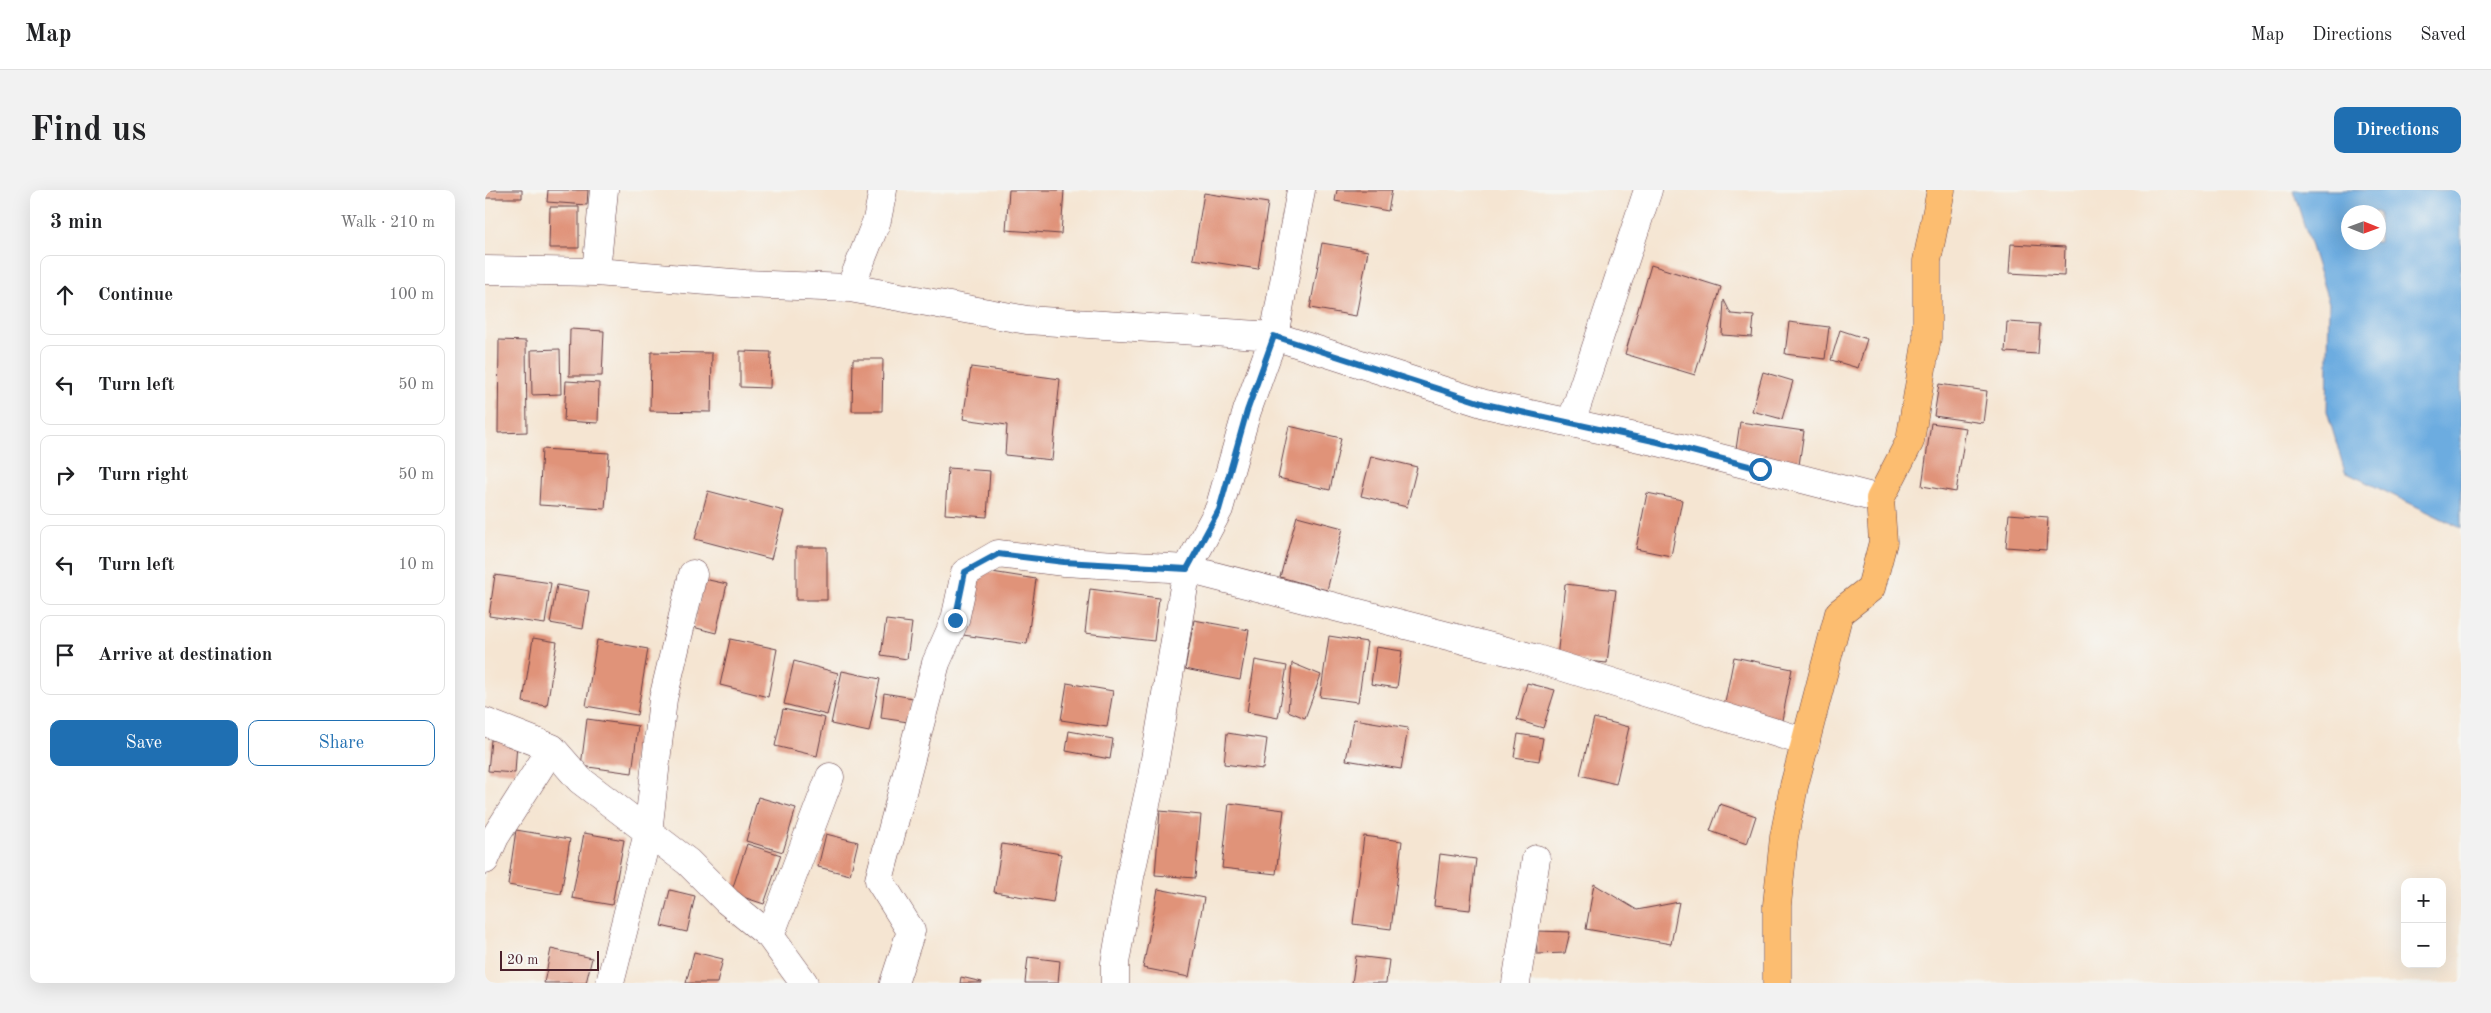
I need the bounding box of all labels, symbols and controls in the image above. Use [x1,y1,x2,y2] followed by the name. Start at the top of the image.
[25,23,72,47] text: Map
[2251,26,2284,44] text: Map
[2312,26,2392,44] text: Directions
[2420,26,2466,44] text: Saved
[2334,107,2461,153] button: Directions
[30,113,146,148] text: Find us
[2341,205,2386,250] north arrow
[50,212,103,233] text: 3 min
[340,215,435,231] text: Walk · 210 m
[51,281,79,309] icon: ahead
[98,286,173,305] text: Continue
[389,287,434,303] text: 100 m
[51,371,79,399] icon: left
[98,376,175,395] text: Turn left
[398,377,434,393] text: 50 m
[1749,458,1772,481] route start
[51,461,79,489] icon: right
[98,466,188,485] text: Turn right
[398,467,434,483] text: 50 m
[51,551,79,579] icon: left
[98,556,175,575] text: Turn left
[398,557,434,573] text: 10 m
[944,609,967,632] route end
[51,641,79,669] icon: arrive
[98,646,272,665] text: Arrive at destination
[50,720,238,766] button: Save
[248,720,435,766] button: Share
[2401,878,2446,968] map controls
[2401,878,2446,923] button: +
[2401,923,2446,968] button: −
[500,948,599,971] scale bar
[507,953,538,967] text: 20 m

